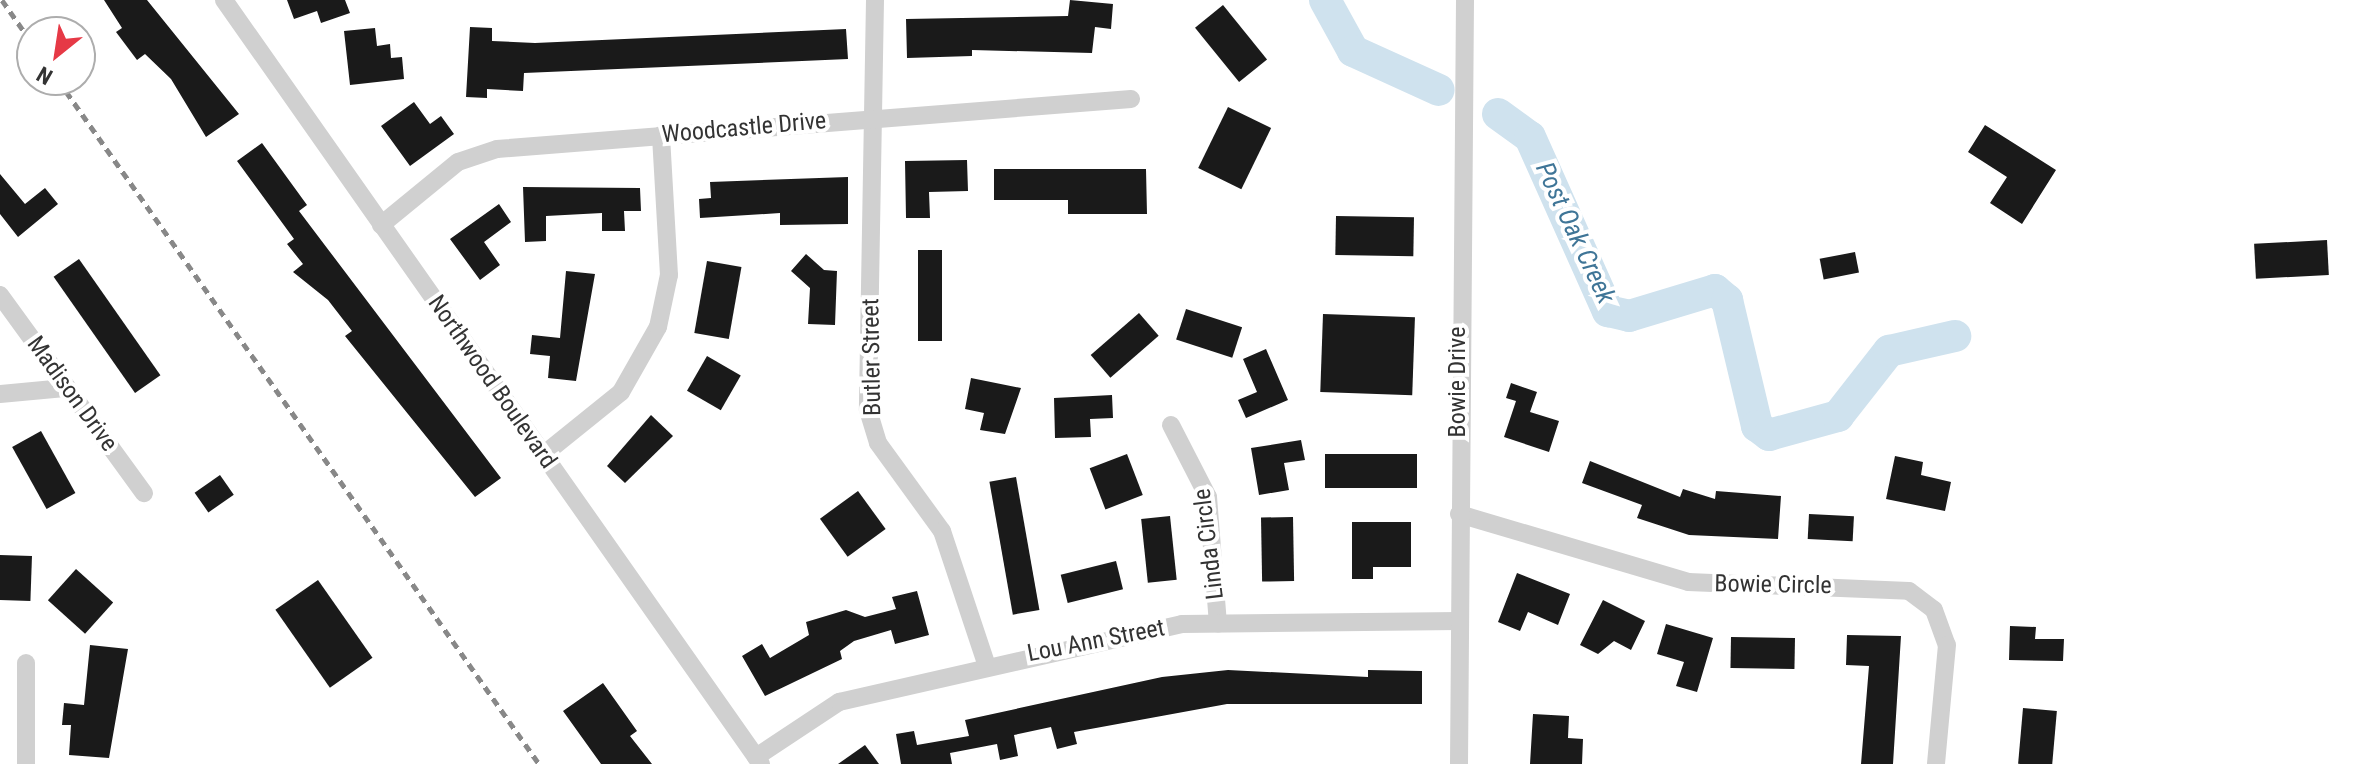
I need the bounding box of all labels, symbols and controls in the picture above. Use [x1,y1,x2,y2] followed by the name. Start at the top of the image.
[16,16,96,96] north arrow
[33,61,57,90] text: N
[661,106,827,150] street label: Woodcastle Drive
[1529,157,1621,309] water label: Post Oak Creek
[422,290,562,474] street label: Northwood Boulevard
[857,298,887,416] street label: Butler Street
[1444,327,1472,437] street label: Bowie Drive
[21,331,123,457] street label: Madison Drive
[1188,487,1230,601] street label: Linda Circle
[1714,570,1832,600] street label: Bowie Circle
[1025,614,1167,668] street label: Lou Ann Street

